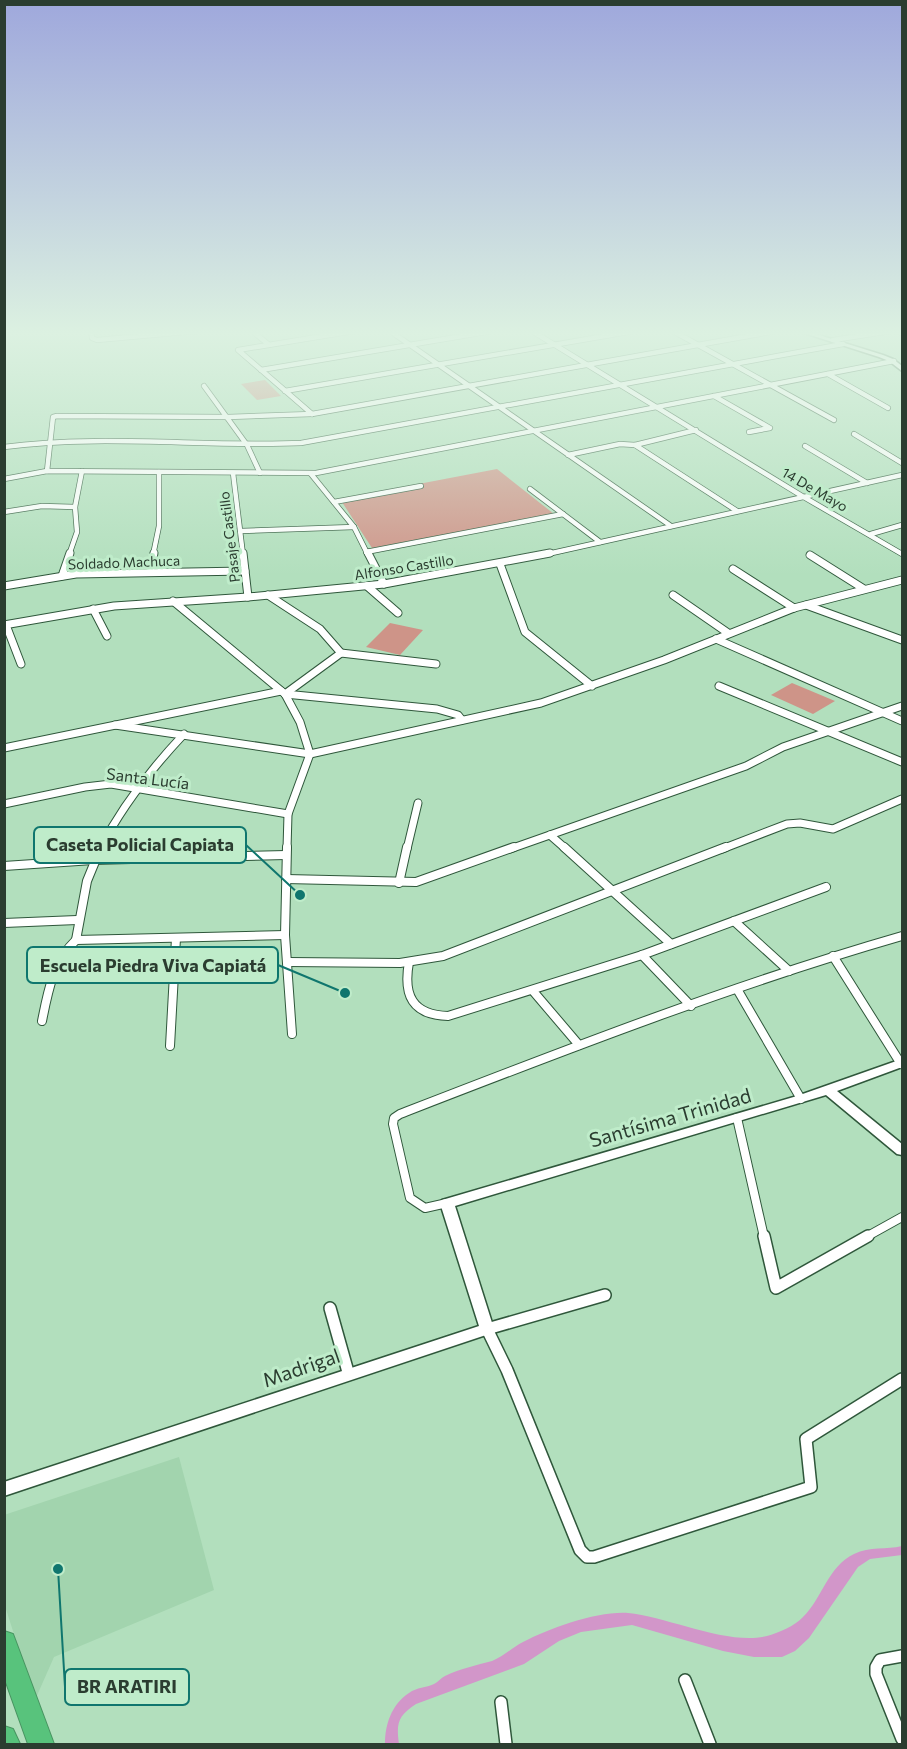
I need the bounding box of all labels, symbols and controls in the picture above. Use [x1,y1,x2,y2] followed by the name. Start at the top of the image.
[779,463,851,515] street label: 14 De Mayo
[215,491,243,583] street label: Pasaje Castillo
[353,551,455,583] street label: Alfonso Castillo
[68,552,180,572] street label: Soldado Machuca
[105,763,191,793] street label: Santa Lucía
[34,827,246,863] callout: Caseta Policial Capiata
[46,833,234,855] text: Caseta Policial Capiata
[27,947,278,983] callout: Escuela Piedra Viva Capiatá
[40,954,266,976] text: Escuela Piedra Viva Capiatá
[586,1082,754,1152] street label: Santísima Trinidad
[259,1343,343,1391] street label: Madrigal
[65,1669,189,1705] callout: BR ARATIRI
[77,1675,177,1697] text: BR ARATIRI

